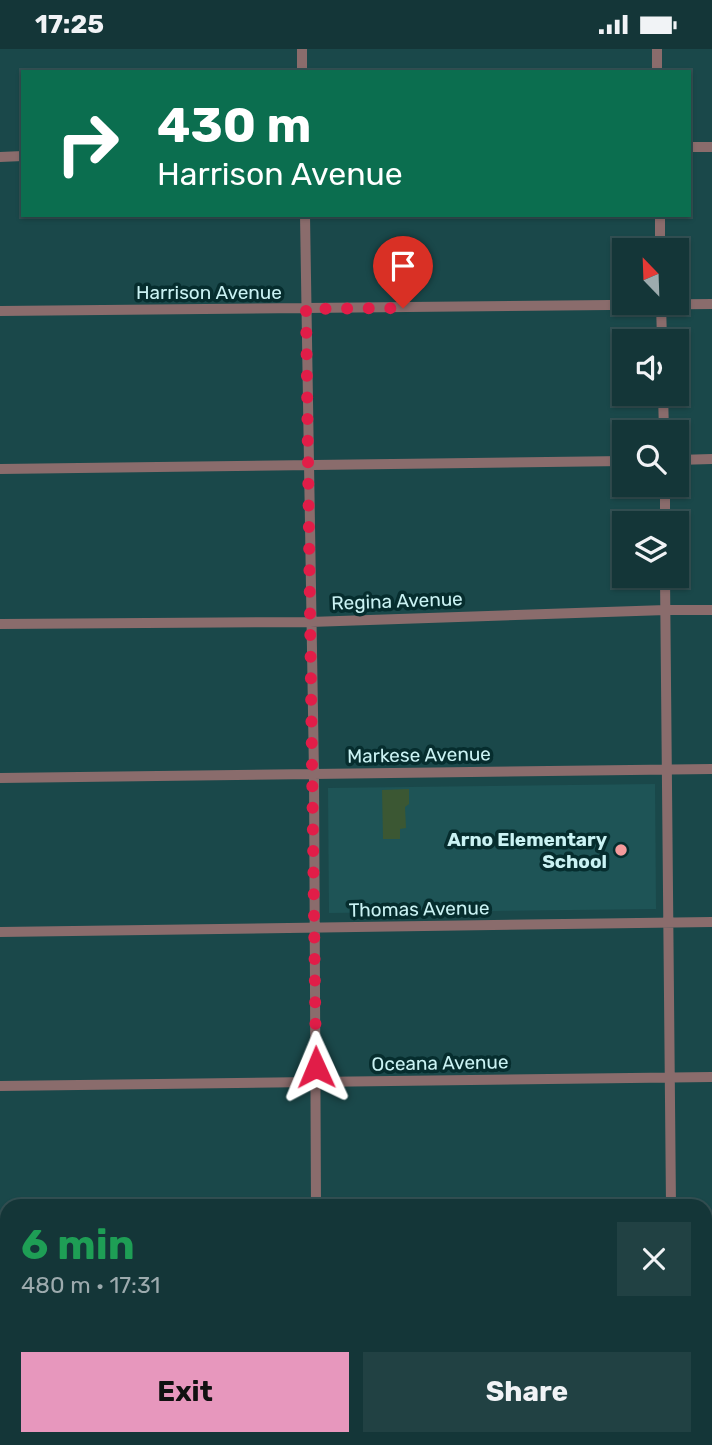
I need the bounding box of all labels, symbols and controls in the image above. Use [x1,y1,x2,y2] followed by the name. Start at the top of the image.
[35,9,104,40] text: 17:25
[157,96,311,154] text: 430 m
[42,98,133,189] icon: right
[157,155,403,193] text: Harrison Avenue
[373,236,433,308] pin
[612,238,690,315] north arrow
[612,238,689,588] map controls
[384,247,422,285] icon: arrive
[136,281,282,304] street label: Harrison Avenue
[612,329,689,406] button: sound
[612,420,689,497] button: search
[612,511,689,588] button: layers
[331,587,463,615] street label: Regina Avenue
[347,742,491,768] street label: Markese Avenue
[447,828,608,873] place label: Arno Elementary School
[613,842,629,858] marker: Arno Elementary School
[348,896,490,922] street label: Thomas Avenue
[279,1030,353,1104] position arrow
[371,1050,509,1076] street label: Oceana Avenue
[21,1220,135,1270] text: 6 min
[617,1222,691,1296] button: close
[21,1271,160,1299] text: 480 m · 17:31
[21,1352,349,1432] button: Exit
[363,1352,691,1432] button: Share

